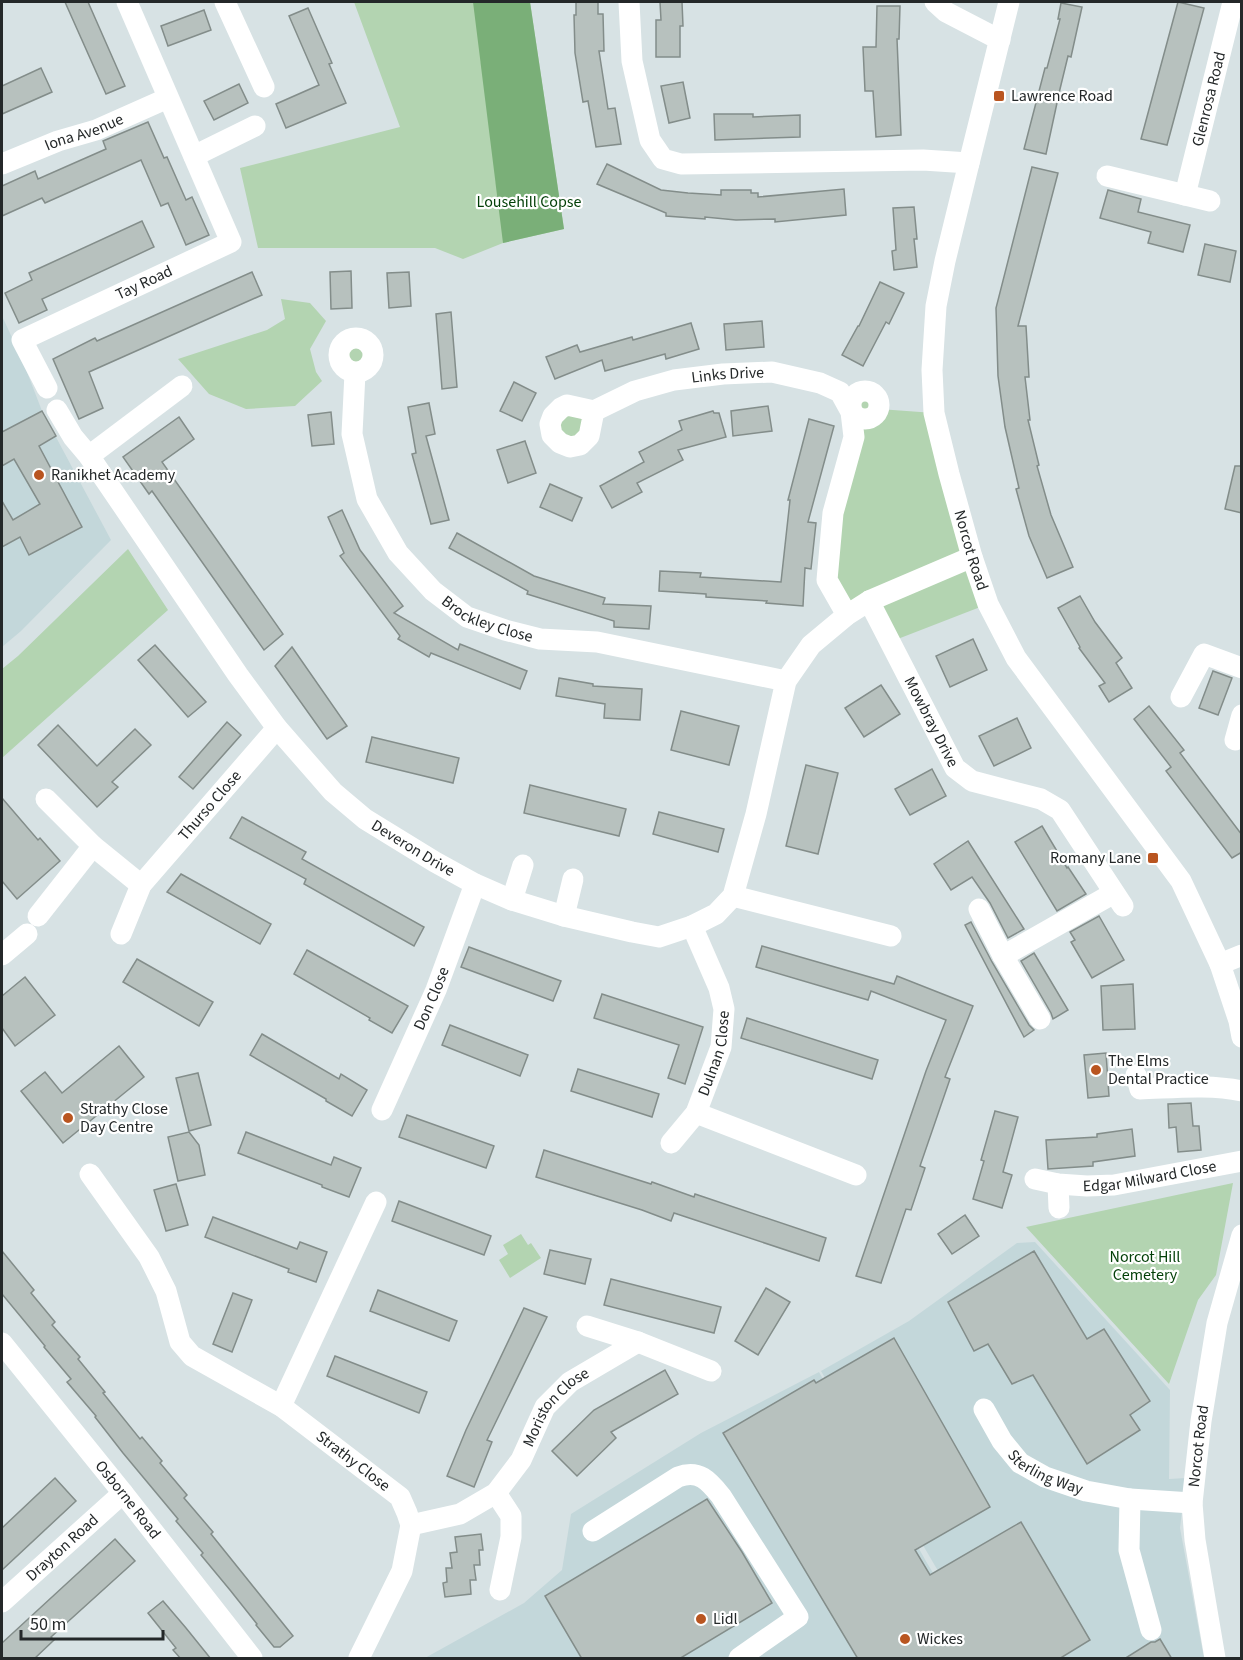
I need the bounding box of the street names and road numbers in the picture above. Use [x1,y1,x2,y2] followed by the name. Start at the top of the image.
[1187,49,1231,149] street label: Glenrosa Road
[41,108,127,156] street label: Iona Avenue
[112,260,176,306] street label: Tay Road
[690,361,765,389] street label: Links Drive
[949,508,994,593] street label: Norcot Road
[437,590,535,648] street label: Brockley Close
[899,673,964,771] street label: Mowbray Drive
[173,766,247,846] street label: Thurso Close
[367,814,459,882] street label: Deveron Drive
[408,964,455,1034] street label: Don Close
[692,1010,735,1099] street label: Dulnan Close
[1083,1155,1218,1197] street label: Edgar Milward Close
[517,1362,593,1451] street label: Moriston Close
[1183,1403,1214,1489] street label: Norcot Road
[311,1426,395,1497] street label: Strathy Close
[1002,1445,1087,1500] street label: Sterling Way
[90,1456,166,1544] street label: Osborne Road
[21,1509,103,1586] street label: Drayton Road

